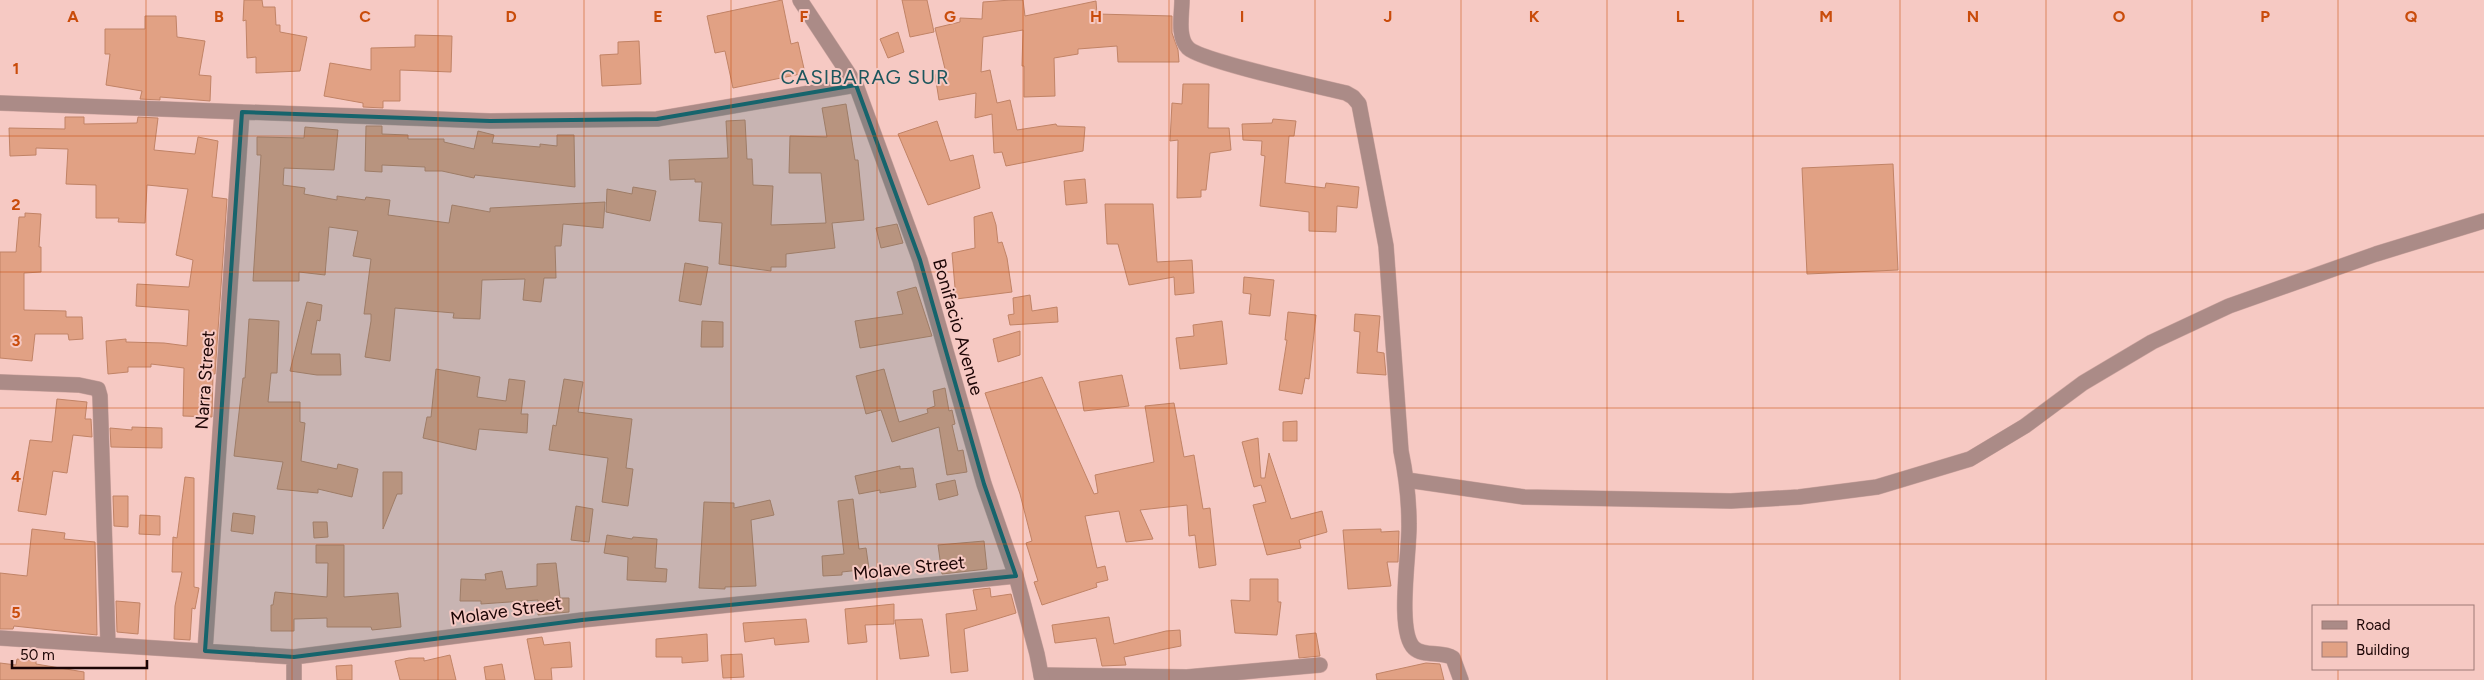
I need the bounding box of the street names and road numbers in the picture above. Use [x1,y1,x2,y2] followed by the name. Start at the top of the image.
[928,256,988,398] street label: Bonifacio Avenue
[191,330,219,430] street label: Narra Street
[852,551,966,585] street label: Molave Street
[449,592,563,630] street label: Molave Street

